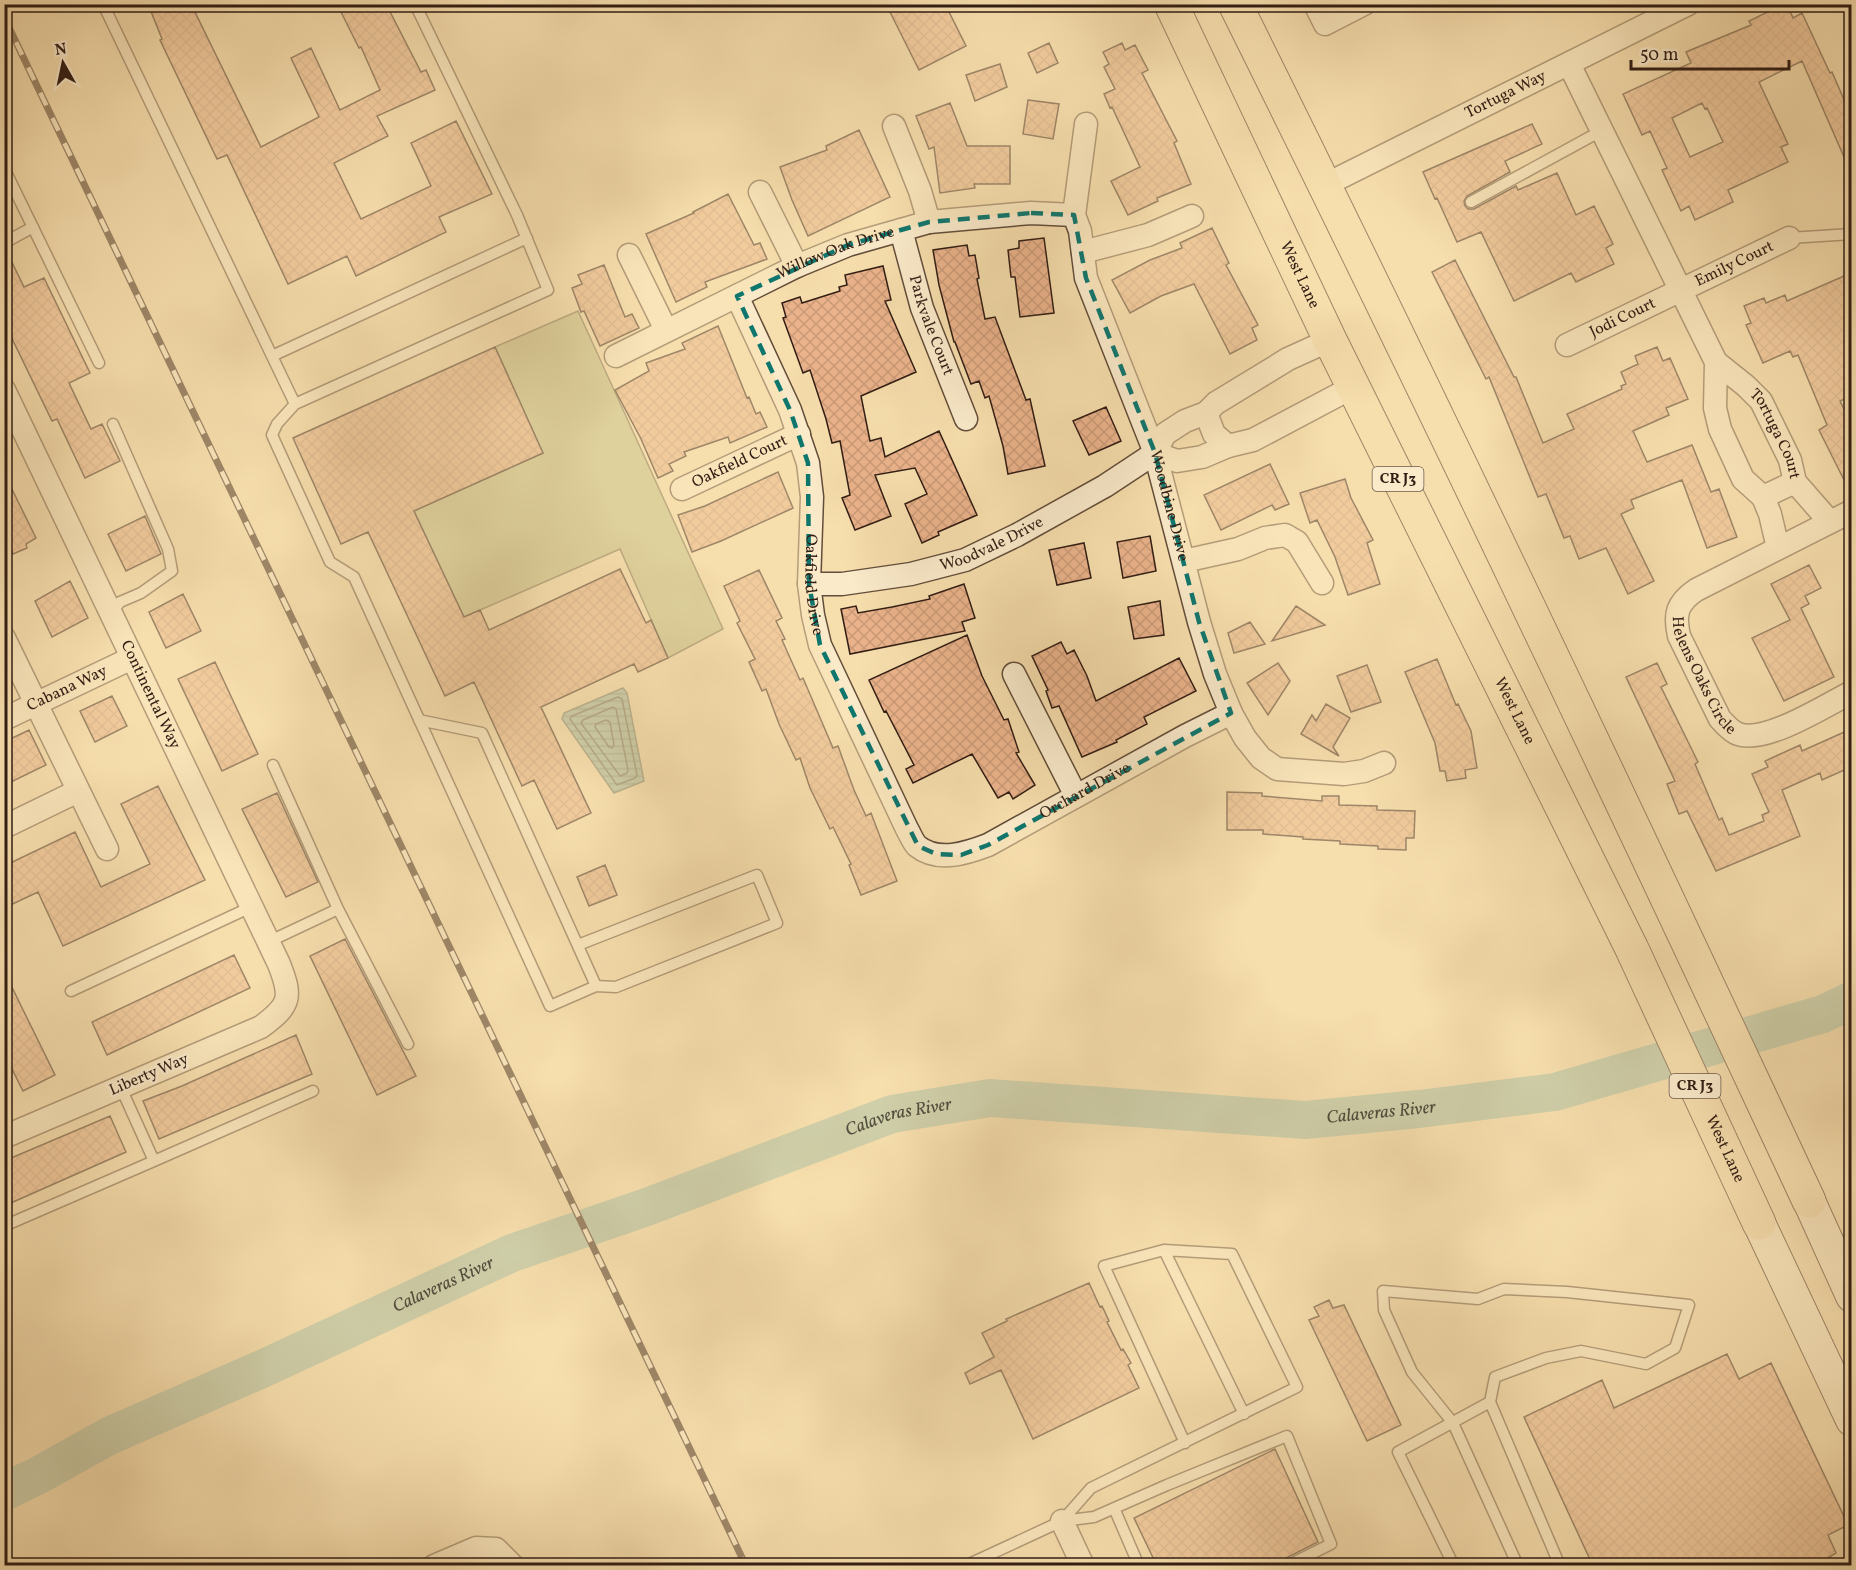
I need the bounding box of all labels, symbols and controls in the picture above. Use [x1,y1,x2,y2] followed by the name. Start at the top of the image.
[33,33,93,93] north arrow
[1631,33,1788,71] scale bar
[54,38,69,62] text: N
[1640,43,1679,68] text: 50 m
[1461,65,1550,124] street label: Tortuga Way
[773,221,897,285] street label: Willow Oak Drive
[1691,236,1778,293] street label: Emily Court
[1274,238,1325,312] street label: West Lane
[903,273,959,379] street label: Parkvale Court
[1586,293,1660,343] street label: Jodi Court
[1744,384,1805,482] street label: Tortuga Court
[688,430,792,494] street label: Oakfield Court
[1144,448,1194,564] street label: Woodbine Drive
[1372,467,1424,491] road number: CR J3
[938,511,1048,577] street label: Woodvale Drive
[798,534,828,638] street label: Oakfield Drive
[1666,616,1740,741] street label: Helens Oaks Circle
[115,637,186,753] street label: Continental Way
[23,660,111,717] street label: Cabana Way
[1488,674,1540,748] street label: West Lane
[1036,757,1135,825] street label: Orchard Drive
[106,1048,192,1102] street label: Liberty Way
[1670,1074,1720,1098] road number: CR J3
[842,1092,954,1143] water label: Calaveras River
[1325,1094,1438,1130] water label: Calaveras River
[1700,1112,1750,1186] street label: West Lane
[388,1250,499,1319] water label: Calaveras River

